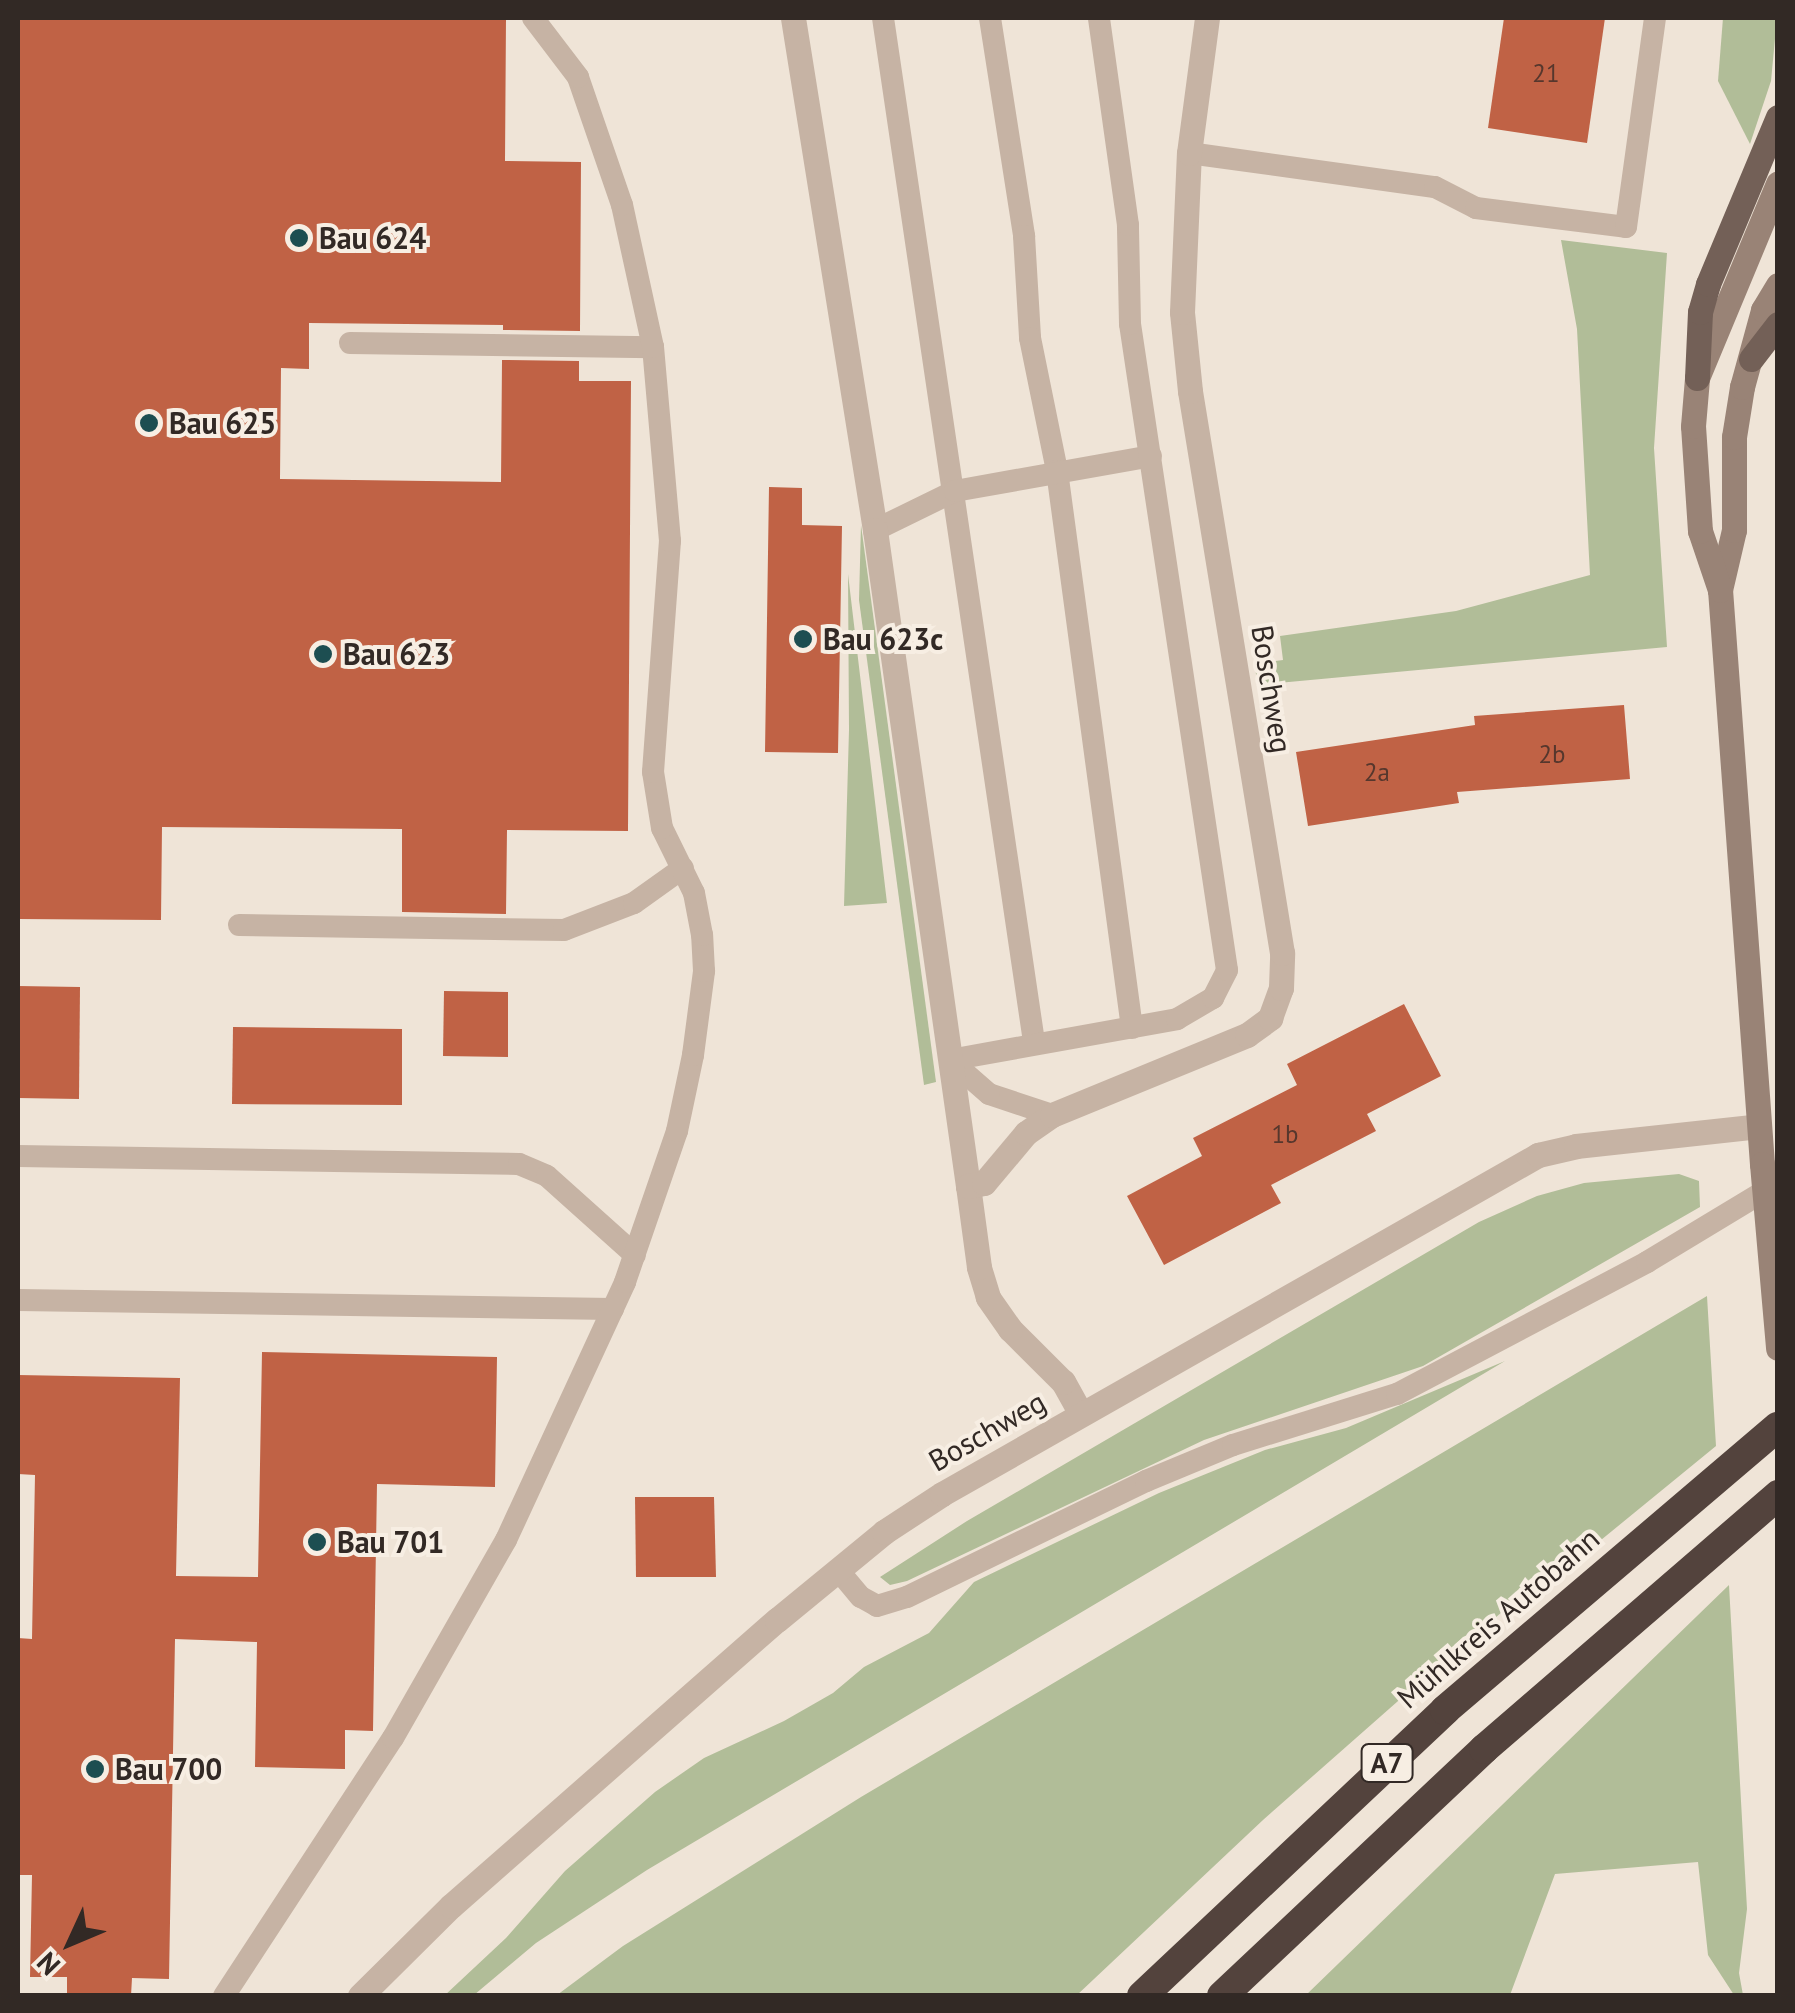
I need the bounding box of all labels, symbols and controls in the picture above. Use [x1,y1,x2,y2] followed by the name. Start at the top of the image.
[1532,58,1560,88] house number: 21
[319,220,426,256] place label: Bau 624
[288,227,310,249] marker: Bau 624
[169,405,276,441] place label: Bau 625
[138,412,160,434] marker: Bau 625
[823,621,943,657] place label: Bau 623c
[1244,623,1300,755] street label: Boschweg
[792,628,814,650] marker: Bau 623c
[343,636,450,672] place label: Bau 623
[312,643,334,665] marker: Bau 623
[1538,739,1566,769] house number: 2b
[1364,757,1390,787] house number: 2a
[1271,1119,1299,1149] house number: 1b
[922,1383,1052,1479] street label: Boschweg
[1389,1520,1607,1716] street label: Mühlkreis Autobahn
[337,1524,444,1560] place label: Bau 701
[306,1531,328,1553] marker: Bau 701
[1360,1740,1414,1786] road number: A7
[115,1751,222,1787] place label: Bau 700
[84,1758,106,1780] marker: Bau 700
[20,1893,120,1993] north arrow
[28,1945,68,1984] text: N

